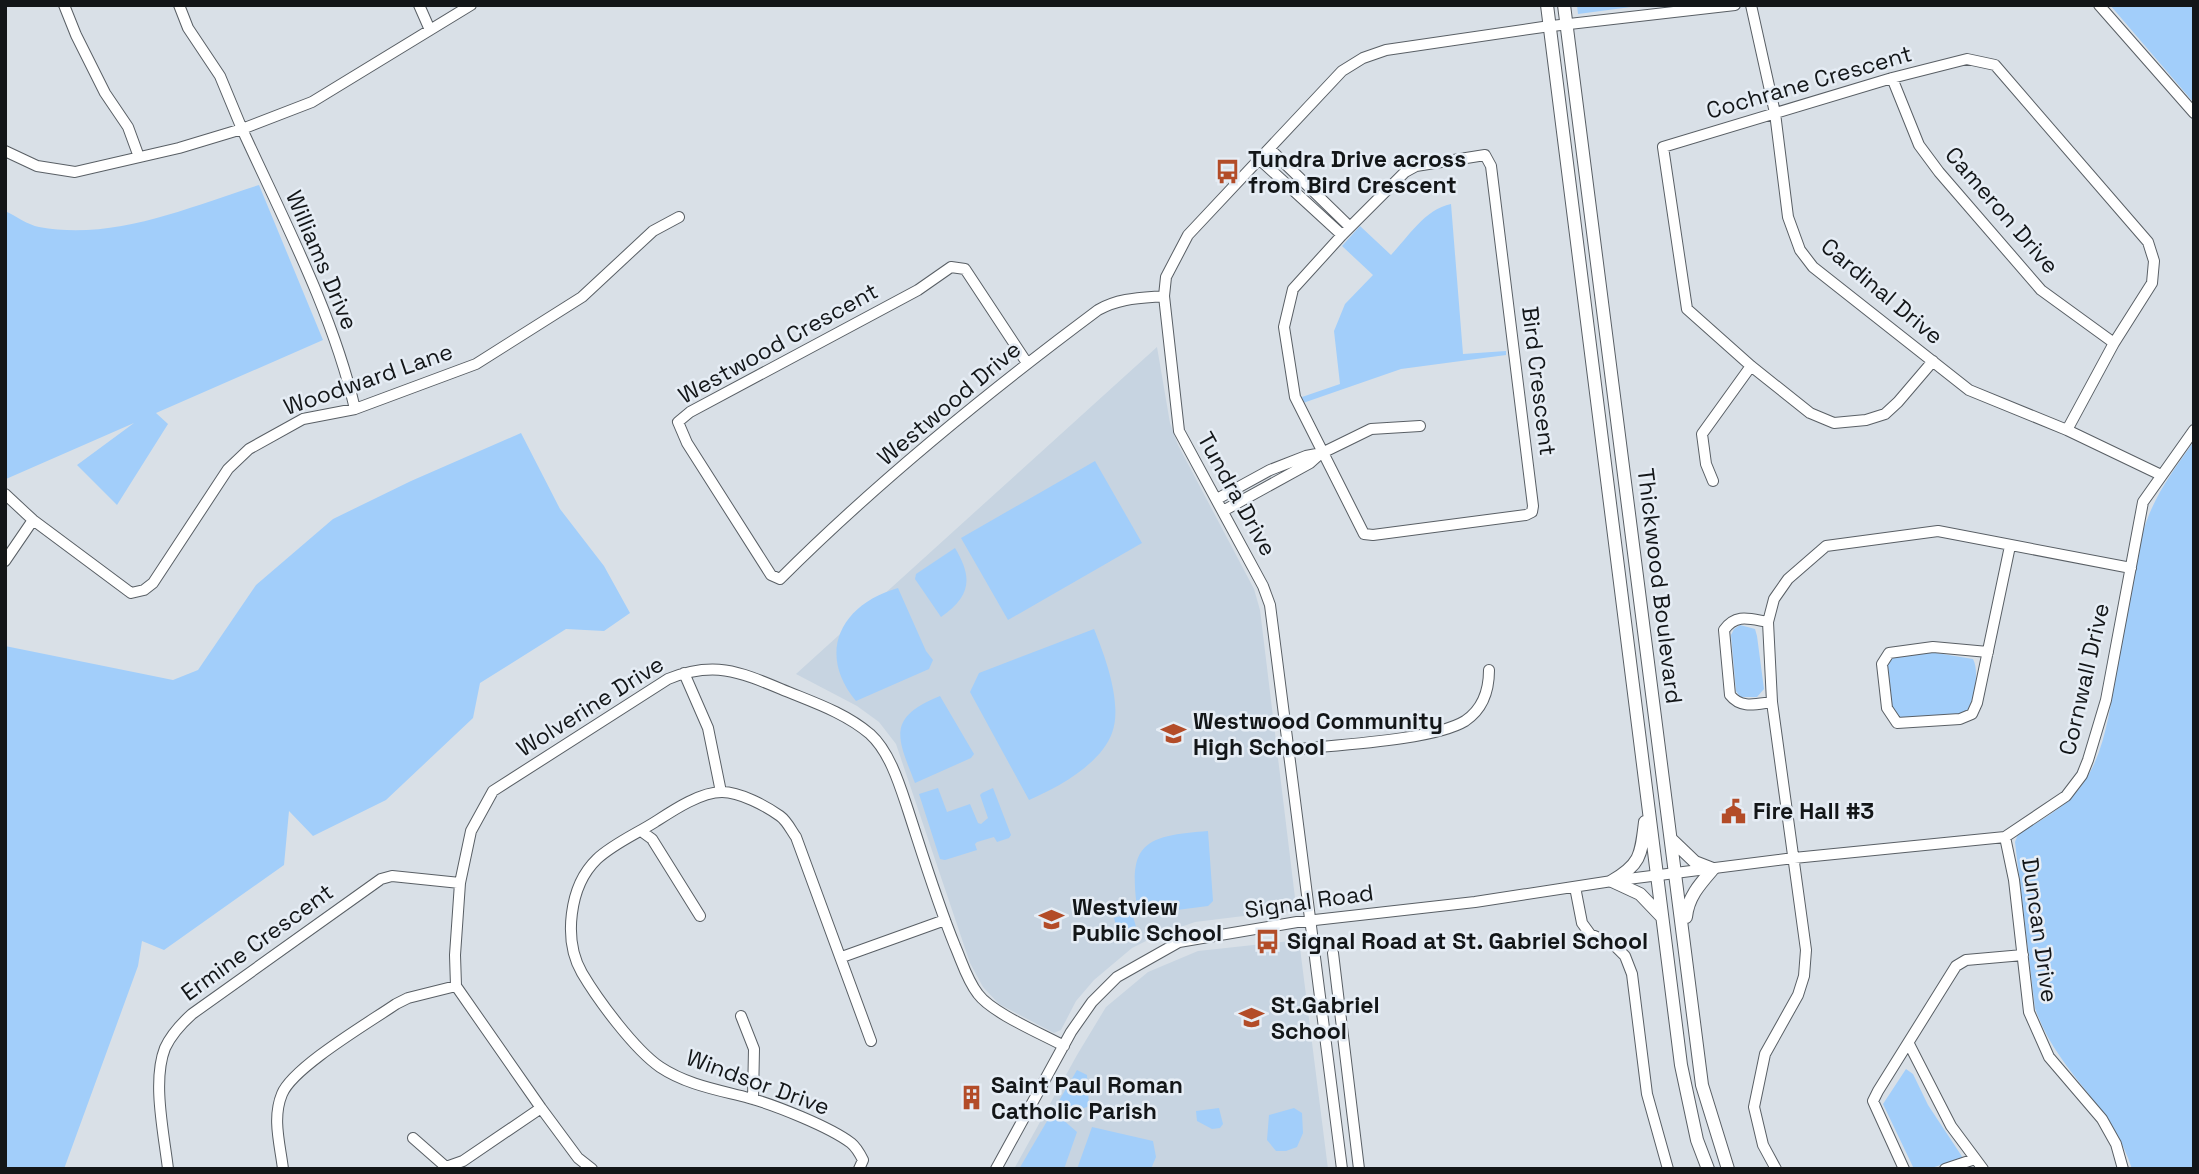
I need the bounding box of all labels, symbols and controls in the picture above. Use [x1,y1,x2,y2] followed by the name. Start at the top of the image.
[1703,38,1915,126] street label: Cochrane Crescent
[1939,140,2065,280] street label: Cameron Drive
[1248,144,1466,200] place label: Tundra Drive across from Bird Crescent
[1214,158,1242,186] bus stop icon: Tundra Drive across from Bird Crescent
[279,186,365,334] street label: Williams Drive
[1815,231,1949,351] street label: Cardinal Drive
[673,276,883,410] street label: Westwood Crescent
[1515,305,1563,457] street label: Bird Crescent
[871,334,1027,472] street label: Westwood Drive
[279,336,457,422] street label: Woodward Lane
[1191,427,1283,561] street label: Tundra Drive
[1631,466,1689,706] street label: Thickwood Boulevard
[2052,600,2116,758] street label: Cornwall Drive
[511,649,669,763] street label: Wolverine Drive
[1193,706,1443,762] place label: Westwood Community High School
[1159,720,1187,748] school or university icon: Westwood Community High School
[1753,796,1874,826] place label: Fire Hall #3
[1719,797,1747,825] public building icon: Fire Hall #3
[2015,856,2065,1004] street label: Duncan Drive
[175,877,339,1007] street label: Ermine Crescent
[1243,877,1375,925] street label: Signal Road
[1072,892,1222,948] place label: Westview Public School
[1038,906,1066,934] school or university icon: Westview Public School
[1287,926,1648,956] place label: Signal Road at St. Gabriel School
[1253,927,1281,955] bus stop icon: Signal Road at St. Gabriel School
[1271,990,1380,1046] place label: St.Gabriel School
[1237,1004,1265,1032] school or university icon: St.Gabriel School
[682,1042,834,1122] street label: Windsor Drive
[991,1070,1183,1126] place label: Saint Paul Roman Catholic Parish
[957,1084,985,1112] building icon: Saint Paul Roman Catholic Parish

